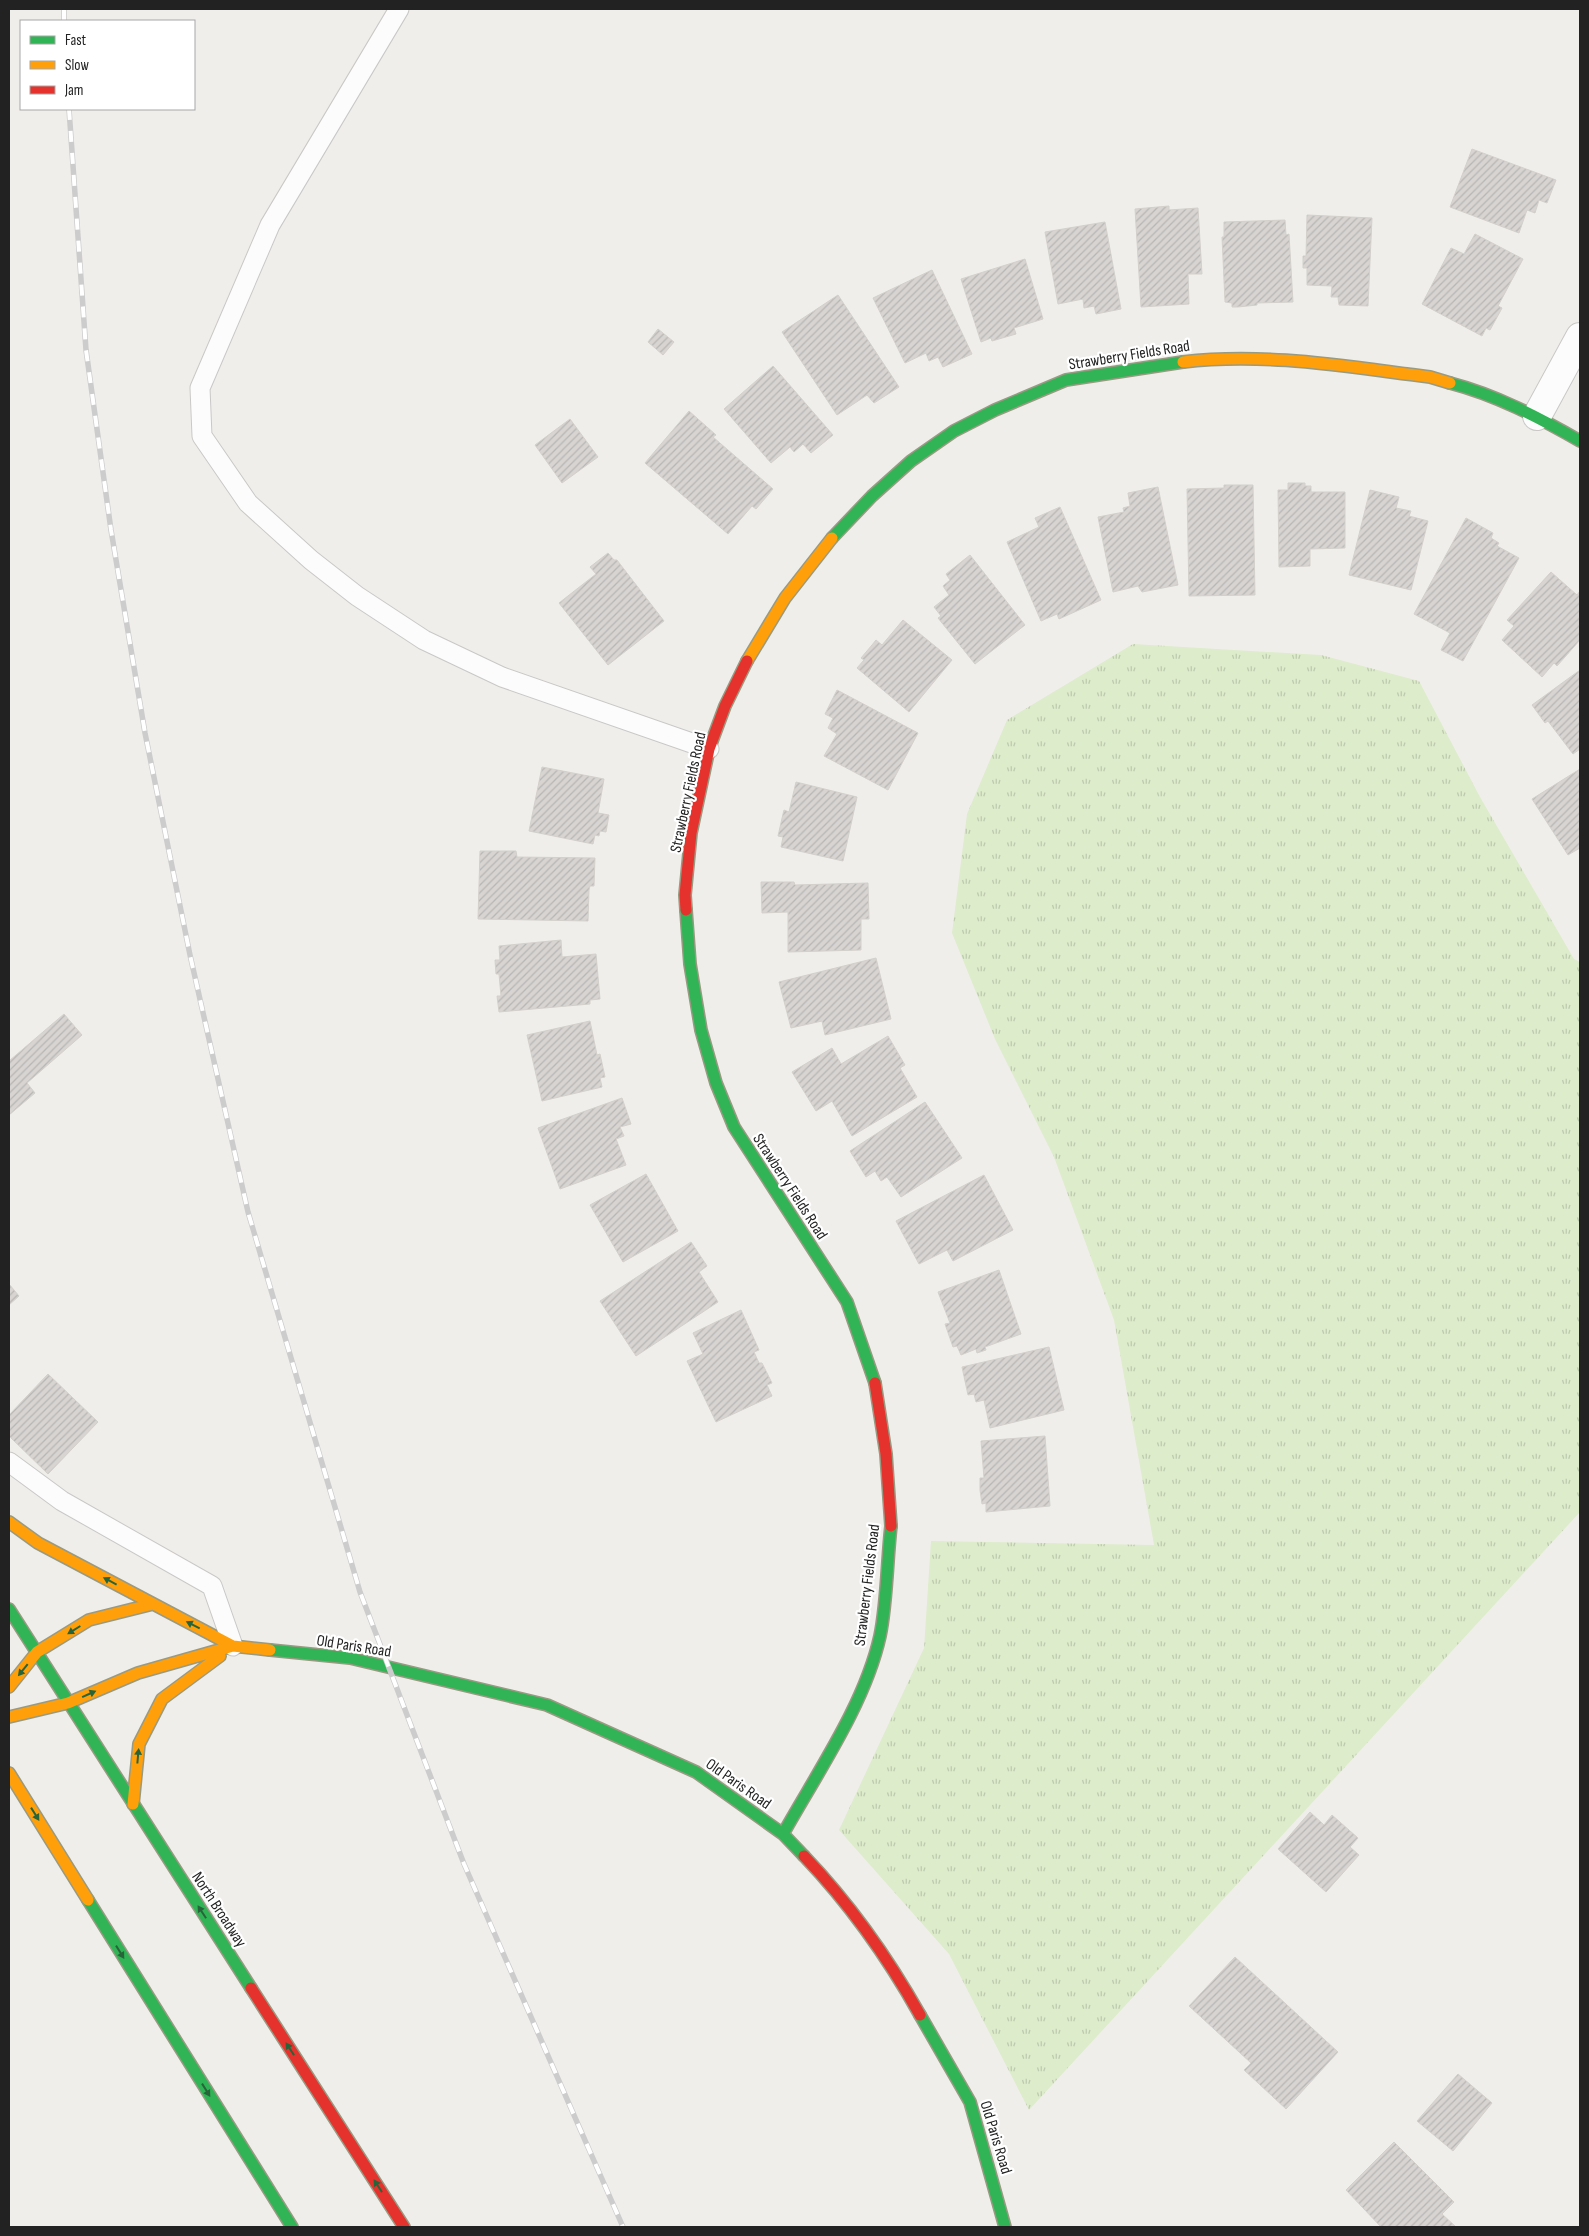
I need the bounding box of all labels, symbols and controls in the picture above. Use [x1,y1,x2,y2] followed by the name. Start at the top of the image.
[20,20,195,110] legend
[65,31,87,50] text: Fast
[65,56,89,75] text: Slow
[64,81,83,100] text: Jam
[1067,337,1191,374] street label: Strawberry Fields Road
[666,730,710,854] street label: Strawberry Fields Road
[748,1130,831,1243] street label: Strawberry Fields Road
[851,1523,884,1647] street label: Strawberry Fields Road
[103,1577,117,1586] one-way arrow
[186,1621,200,1629] one-way arrow
[67,1625,80,1634] one-way arrow
[315,1631,392,1662] street label: Old Paris Road
[17,1663,28,1676] one-way arrow
[82,1689,96,1697] one-way arrow
[134,1747,142,1763] one-way arrow
[702,1755,774,1814] street label: Old Paris Road
[30,1807,39,1820] one-way arrow
[187,1869,250,1951] street label: North Broadway
[198,1906,207,1919] one-way arrow
[116,1945,125,1958] one-way arrow
[285,2043,295,2056] one-way arrow
[202,2083,211,2096] one-way arrow
[975,2099,1016,2176] street label: Old Paris Road
[373,2180,382,2193] one-way arrow

